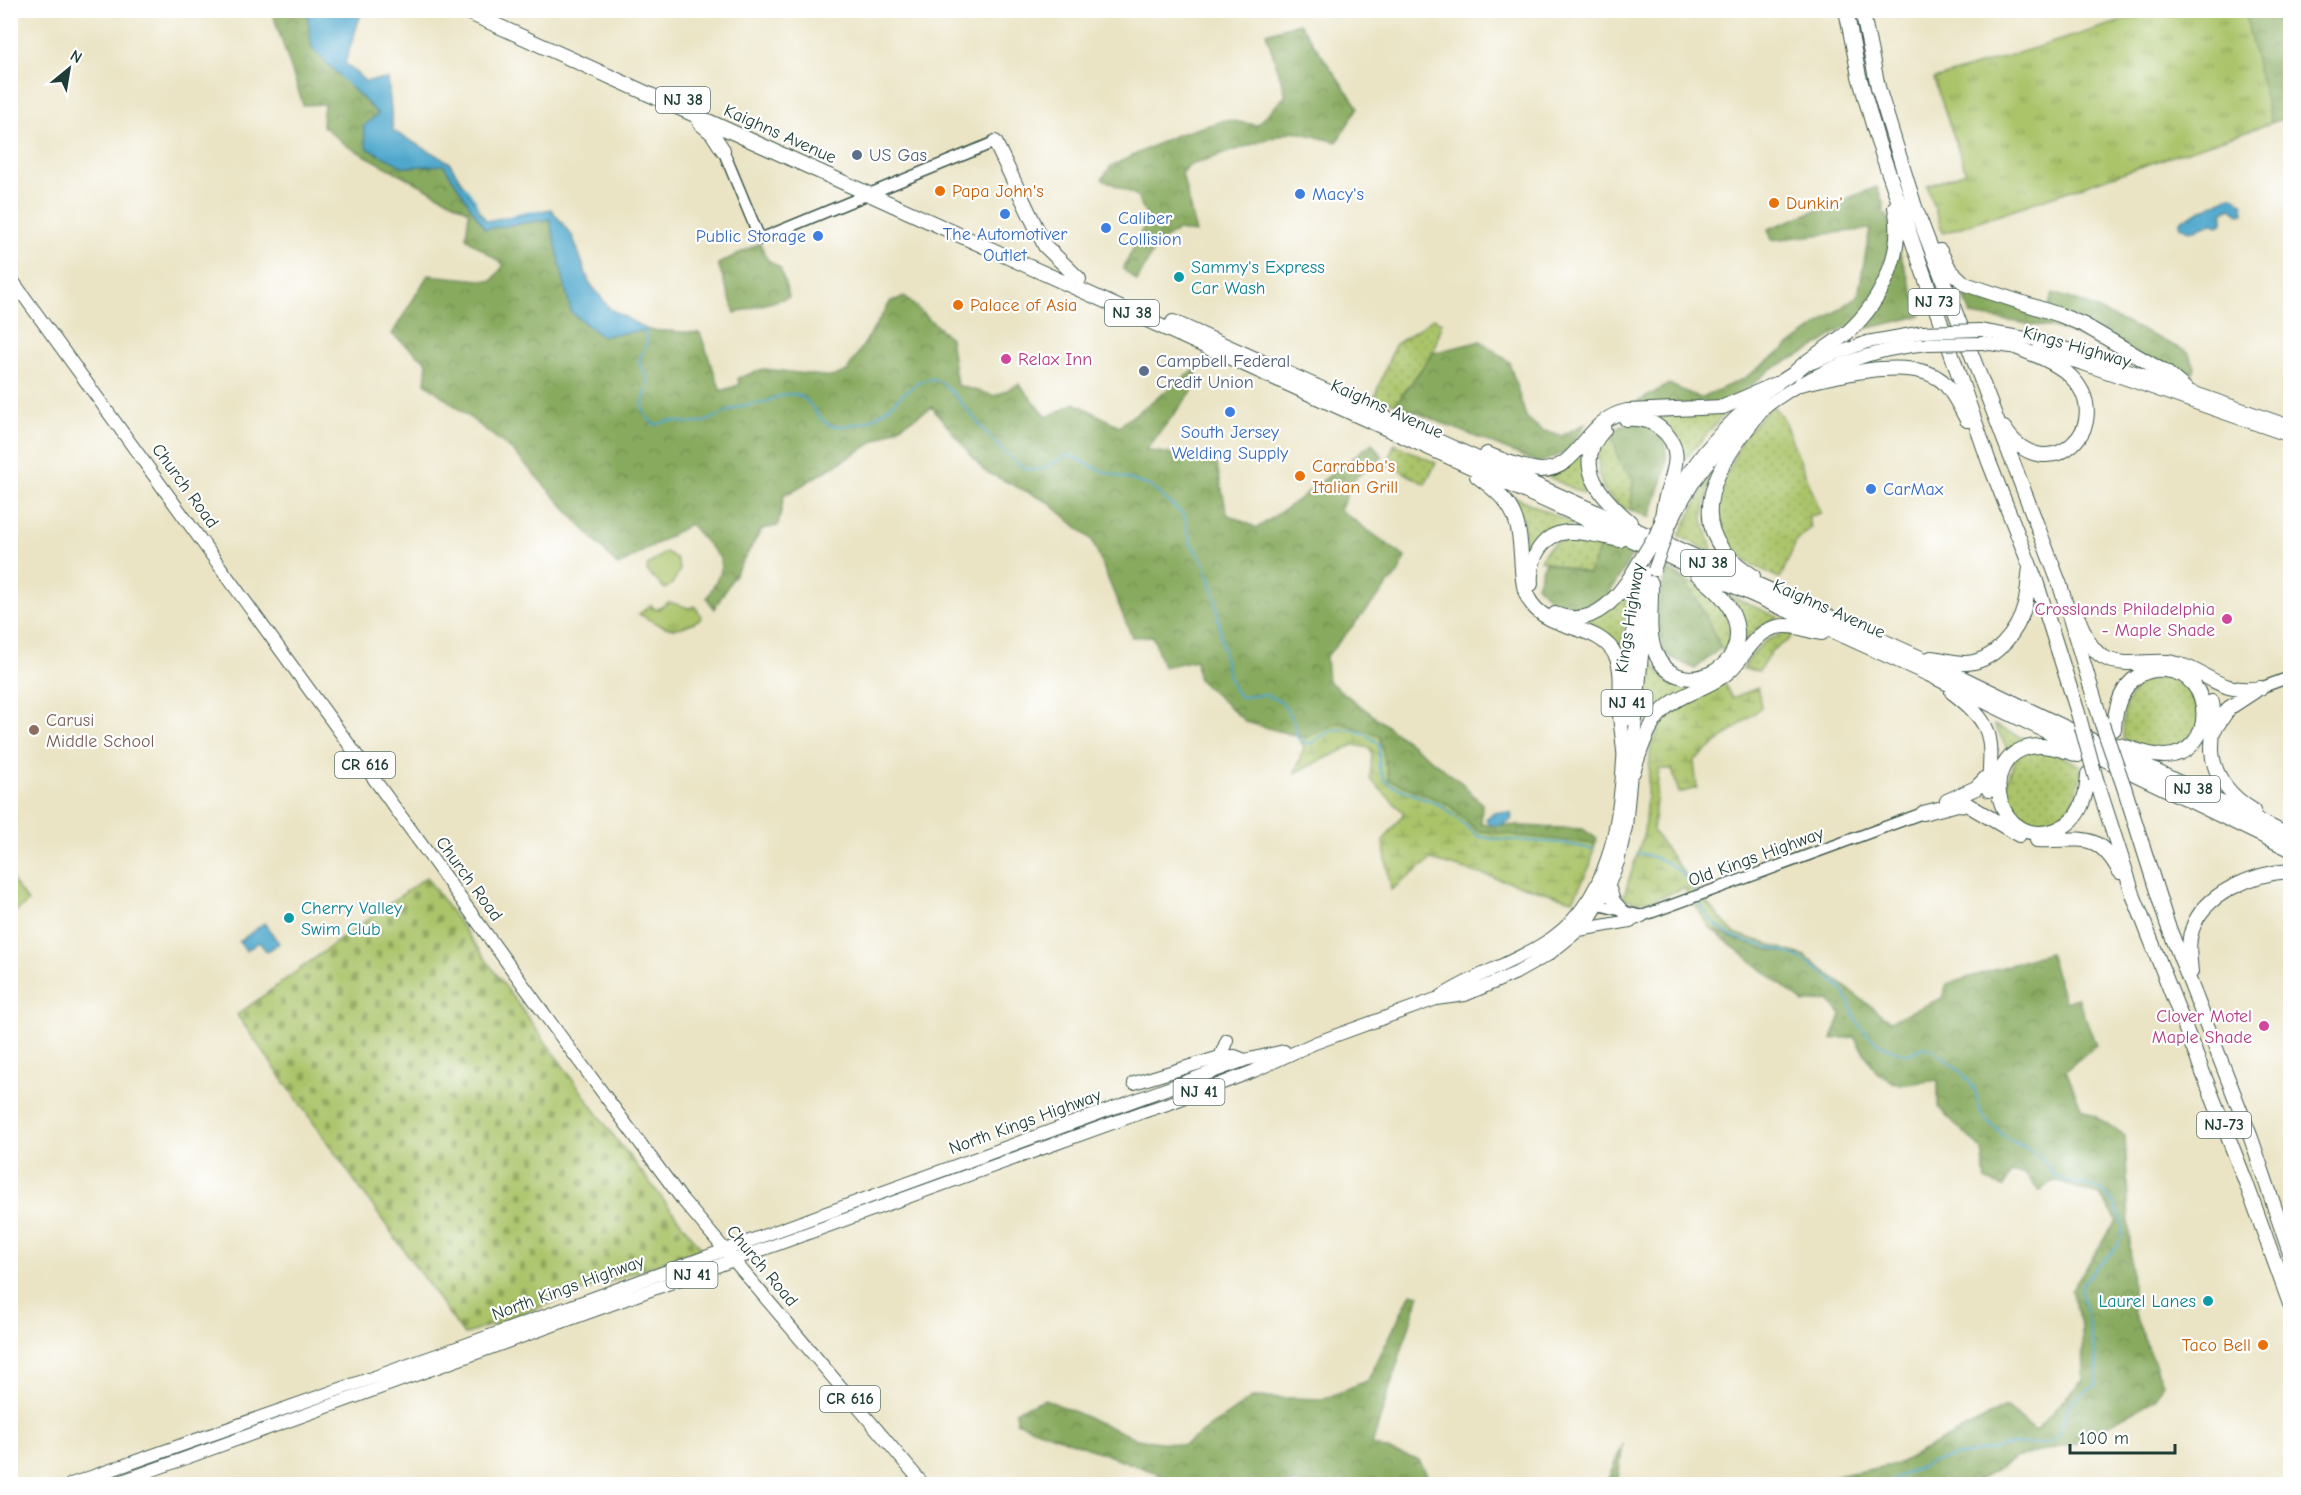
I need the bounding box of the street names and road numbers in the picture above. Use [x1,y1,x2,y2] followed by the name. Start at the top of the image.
[656,87,710,113] road number: NJ 38
[721,100,839,168] street label: Kaighns Avenue
[1908,289,1960,315] road number: NJ 73
[1105,300,1159,326] road number: NJ 38
[2021,322,2134,373] street label: Kings Highway
[1328,375,1446,443] street label: Kaighns Avenue
[147,439,223,533] street label: Church Road
[1681,550,1735,576] road number: NJ 38
[1611,560,1649,675] street label: Kings Highway
[1770,575,1888,643] street label: Kaighns Avenue
[1602,690,1652,716] road number: NJ 41
[335,752,395,778] road number: CR 616
[2166,776,2220,802] road number: NJ 38
[1686,822,1827,891] street label: Old Kings Highway
[431,832,507,926] street label: Church Road
[1174,1079,1224,1105] road number: NJ 41
[946,1084,1105,1159] street label: North Kings Highway
[2197,1112,2251,1138] road number: NJ-73
[722,1221,802,1311] street label: Church Road
[489,1250,648,1325] street label: North Kings Highway
[666,1262,718,1288] road number: NJ 41
[820,1386,880,1412] road number: CR 616

